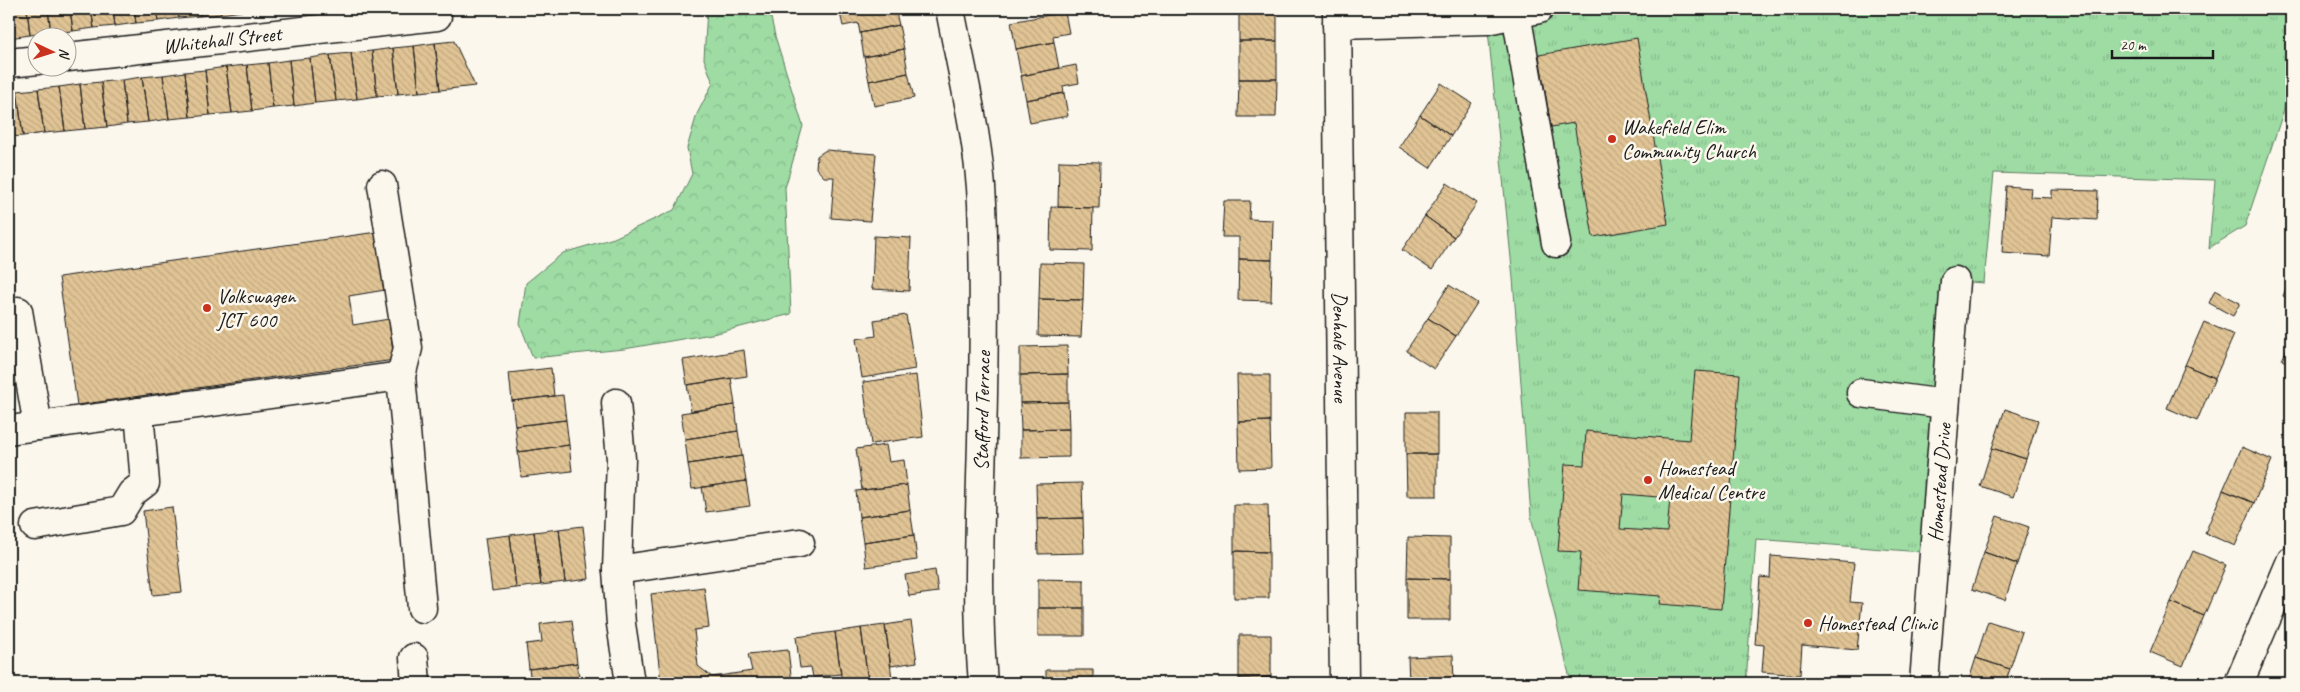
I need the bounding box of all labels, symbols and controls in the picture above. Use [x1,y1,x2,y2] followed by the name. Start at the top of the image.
[162,20,285,59] street label: Whitehall Street
[28,28,78,78] north arrow
[2112,28,2214,60] scale bar
[2120,36,2147,55] text: 20 m
[56,48,73,60] text: N
[1622,114,1756,164] place label: Wakefield Elim Community Church
[1606,133,1618,145] marker: Wakefield Elim Community Church
[216,283,297,333] place label: Volkswagen JCT 600
[1327,292,1354,403] street label: Denhale Avenue
[201,302,213,314] marker: Volkswagen JCT 600
[968,350,996,471] street label: Stafford Terrace
[1922,421,1957,543] street label: Homestead Drive
[1658,455,1765,505] place label: Homestead Medical Centre
[1642,474,1654,486] marker: Homestead Medical Centre
[1818,610,1939,636] place label: Homestead Clinic
[1802,617,1814,629] marker: Homestead Clinic

